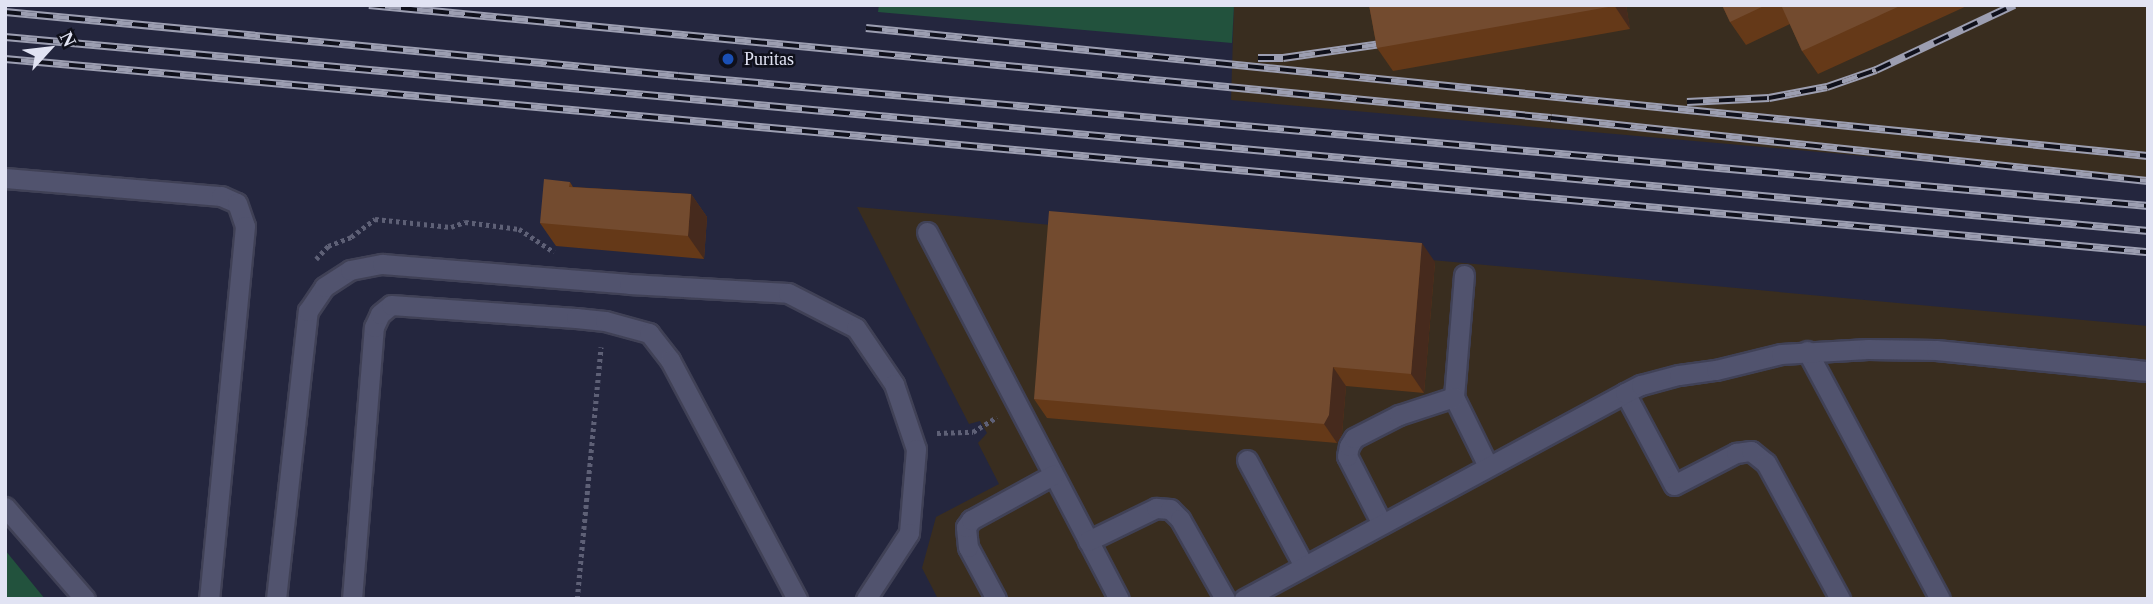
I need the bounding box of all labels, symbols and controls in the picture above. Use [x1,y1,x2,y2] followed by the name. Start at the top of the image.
[14,14,84,84] north arrow
[56,28,81,50] text: N
[744,48,794,70] place label: Puritas
[718,49,738,69] marker: Puritas

